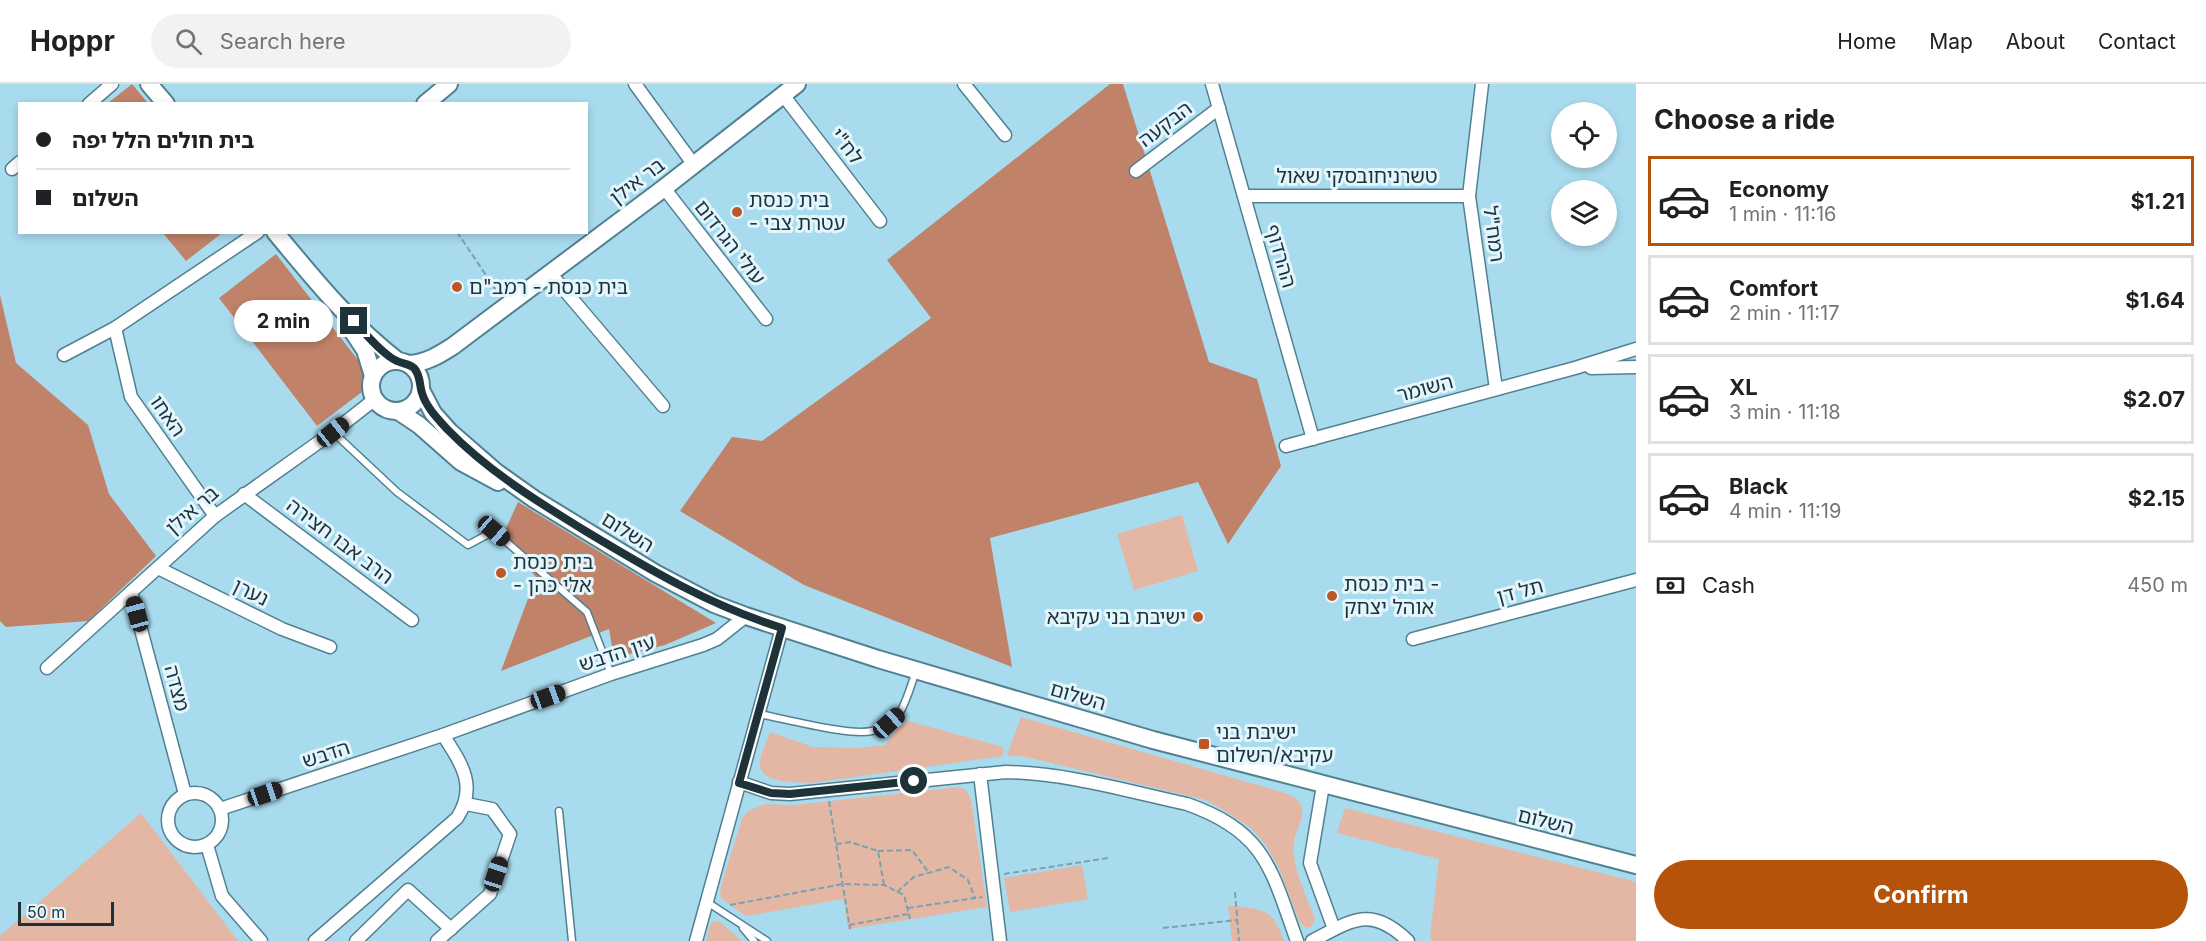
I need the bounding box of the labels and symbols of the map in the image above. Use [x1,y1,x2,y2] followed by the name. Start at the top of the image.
[1133,96,1197,152] street label: הבקעה
[826,123,868,169] street label: לח"י
[605,153,669,209] street label: בר אילן
[1276,164,1438,188] street label: טשרניחובסקי שאול
[749,188,845,235] place label: בית כנסת - עטרת צבי
[690,195,770,289] street label: עולי הגרדום
[1478,204,1510,264] street label: רמח"ל
[730,205,744,219] marker: בית כנסת - עטרת צבי
[1261,222,1301,290] street label: ההרדוף
[469,275,628,299] place label: בית כנסת - רמב"ם
[450,280,464,294] marker: בית כנסת - רמב"ם
[234,300,333,342] callout: 2 min
[340,307,367,334] route end
[1394,369,1456,407] street label: השומר
[145,391,191,441] street label: האחו
[313,414,353,450] car
[161,481,223,539] street label: בר אילן
[282,493,398,589] street label: הרב אבו חצירה
[597,507,659,557] street label: השלום
[475,512,513,550] car
[513,550,594,597] place label: בית כנסת - אלי כהן
[494,566,508,580] marker: בית כנסת - אלי כהן
[1344,572,1440,619] place label: בית כנסת - אוהל יצחק
[229,573,273,611] street label: נערן
[1494,573,1546,609] street label: תל דן
[1325,589,1339,603] marker: בית כנסת - אוהל יצחק
[124,594,150,634] car
[1047,605,1186,629] place label: ישיבת בני עקיבא
[1191,610,1205,624] marker: ישיבת בני עקיבא
[576,629,658,677] street label: עין הדבש
[159,662,195,714] street label: מצדה
[1047,677,1109,715] street label: השלום
[528,682,568,712] car
[870,704,908,742] car
[1216,720,1333,767] place label: ישיבת בני עקיבא/השלום
[299,735,353,773] street label: הדבש
[1197,737,1211,751] marker: ישיבת בני עקיבא/השלום
[900,767,927,794] route start
[245,780,285,808] car
[1515,802,1577,840] street label: השלום
[482,854,510,894] car
[18,899,114,926] scale bar

